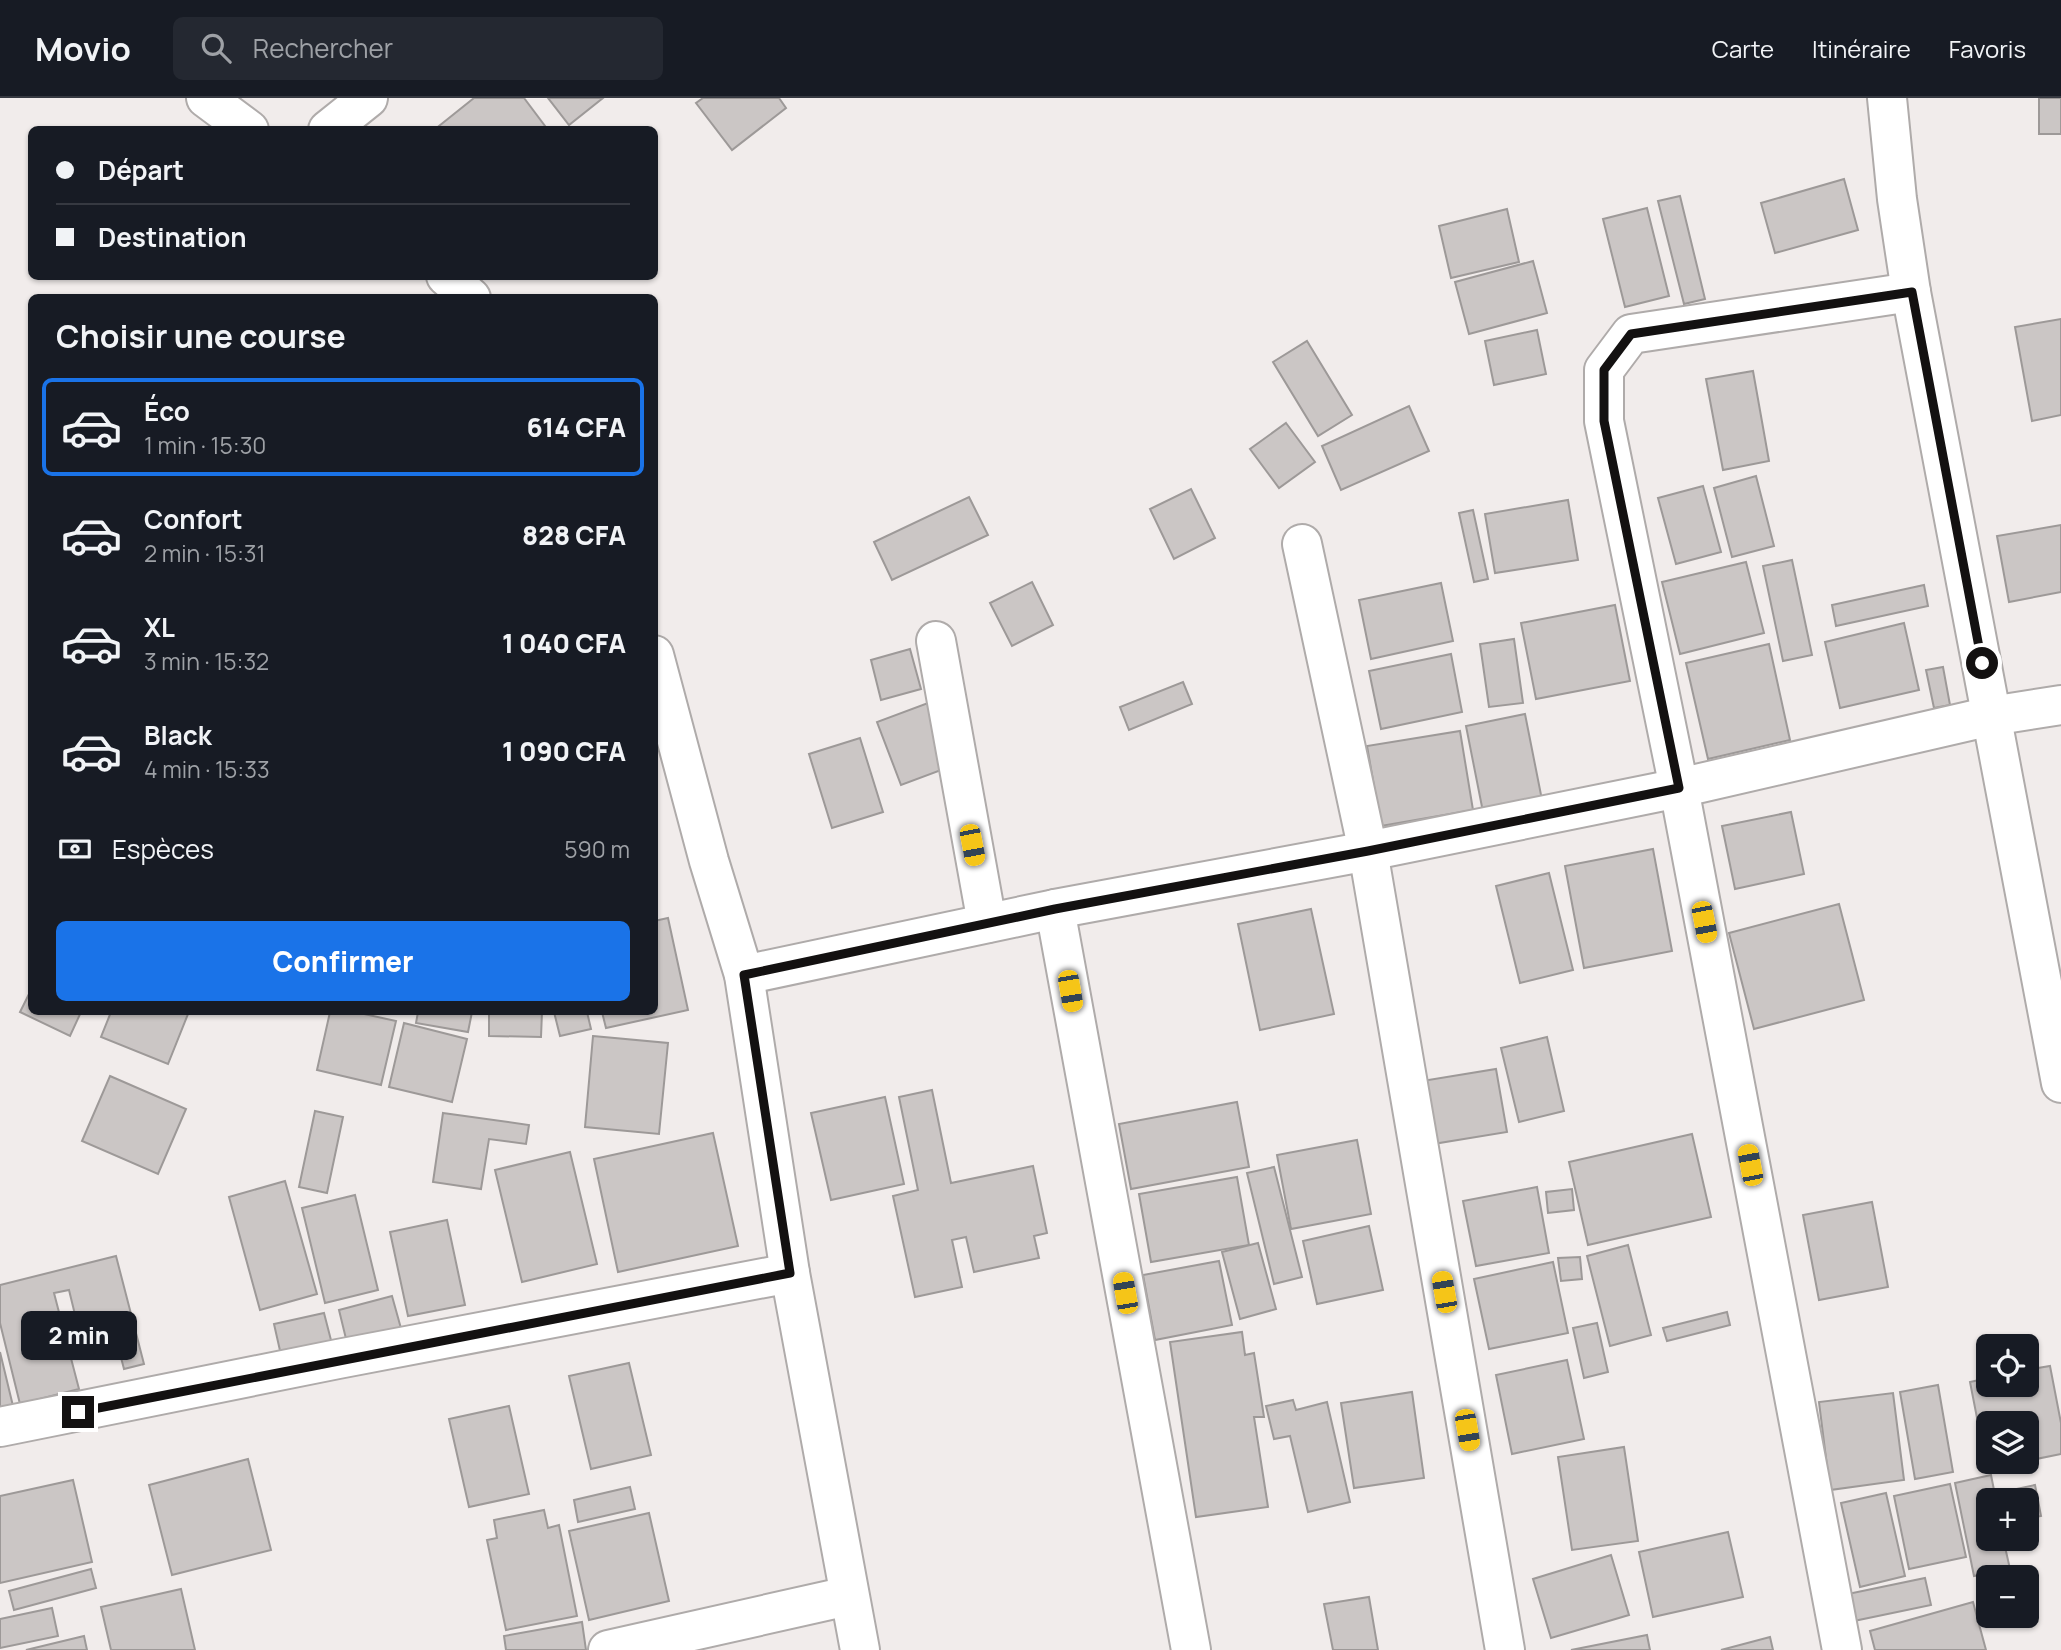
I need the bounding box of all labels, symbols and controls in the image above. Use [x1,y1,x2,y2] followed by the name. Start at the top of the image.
[173,17,663,80] search box
[35,26,131,71] text: Movio
[197,29,235,67] icon: search
[253,30,393,66] text: Rechercher
[1712,32,1774,65] text: Carte
[1812,32,1911,65] text: Itinéraire
[1949,32,2026,65] text: Favoris
[98,152,184,188] text: Départ
[98,219,247,255] text: Destination
[56,314,346,358] text: Choisir une course
[144,393,190,429] text: Éco
[60,396,123,459] icon: car
[527,409,626,445] text: 614 CFA
[144,429,266,461] text: 1 min · 15:30
[144,501,243,537] text: Confort
[60,504,123,567] icon: car
[522,517,626,553] text: 828 CFA
[144,537,265,569] text: 2 min · 15:31
[144,609,175,645] text: XL
[60,612,123,675] icon: car
[502,625,626,661] text: 1 040 CFA
[144,645,269,677] text: 3 min · 15:32
[1966,647,1998,679] route start
[144,717,212,753] text: Black
[60,720,123,783] icon: car
[502,733,626,769] text: 1 090 CFA
[144,753,270,785] text: 4 min · 15:33
[958,822,987,868] car
[56,830,94,868] icon: cash
[112,831,214,867] text: Espèces
[564,833,630,865] text: 590 m
[1690,899,1719,945] car
[56,921,630,1001] button: Confirmer
[1057,968,1084,1014] car
[1736,1142,1765,1188] car
[1431,1269,1458,1315] car
[1112,1270,1139,1316] car
[20,1310,136,1360] callout: 2 min
[49,1319,110,1351] text: 2 min
[1976,1334,2039,1628] map controls
[1976,1334,2039,1397] button: locate
[62,1396,94,1428] route end
[1454,1407,1481,1453] car
[1976,1411,2039,1474] button: layers
[1976,1488,2039,1551] button: +
[1976,1565,2039,1628] button: −

